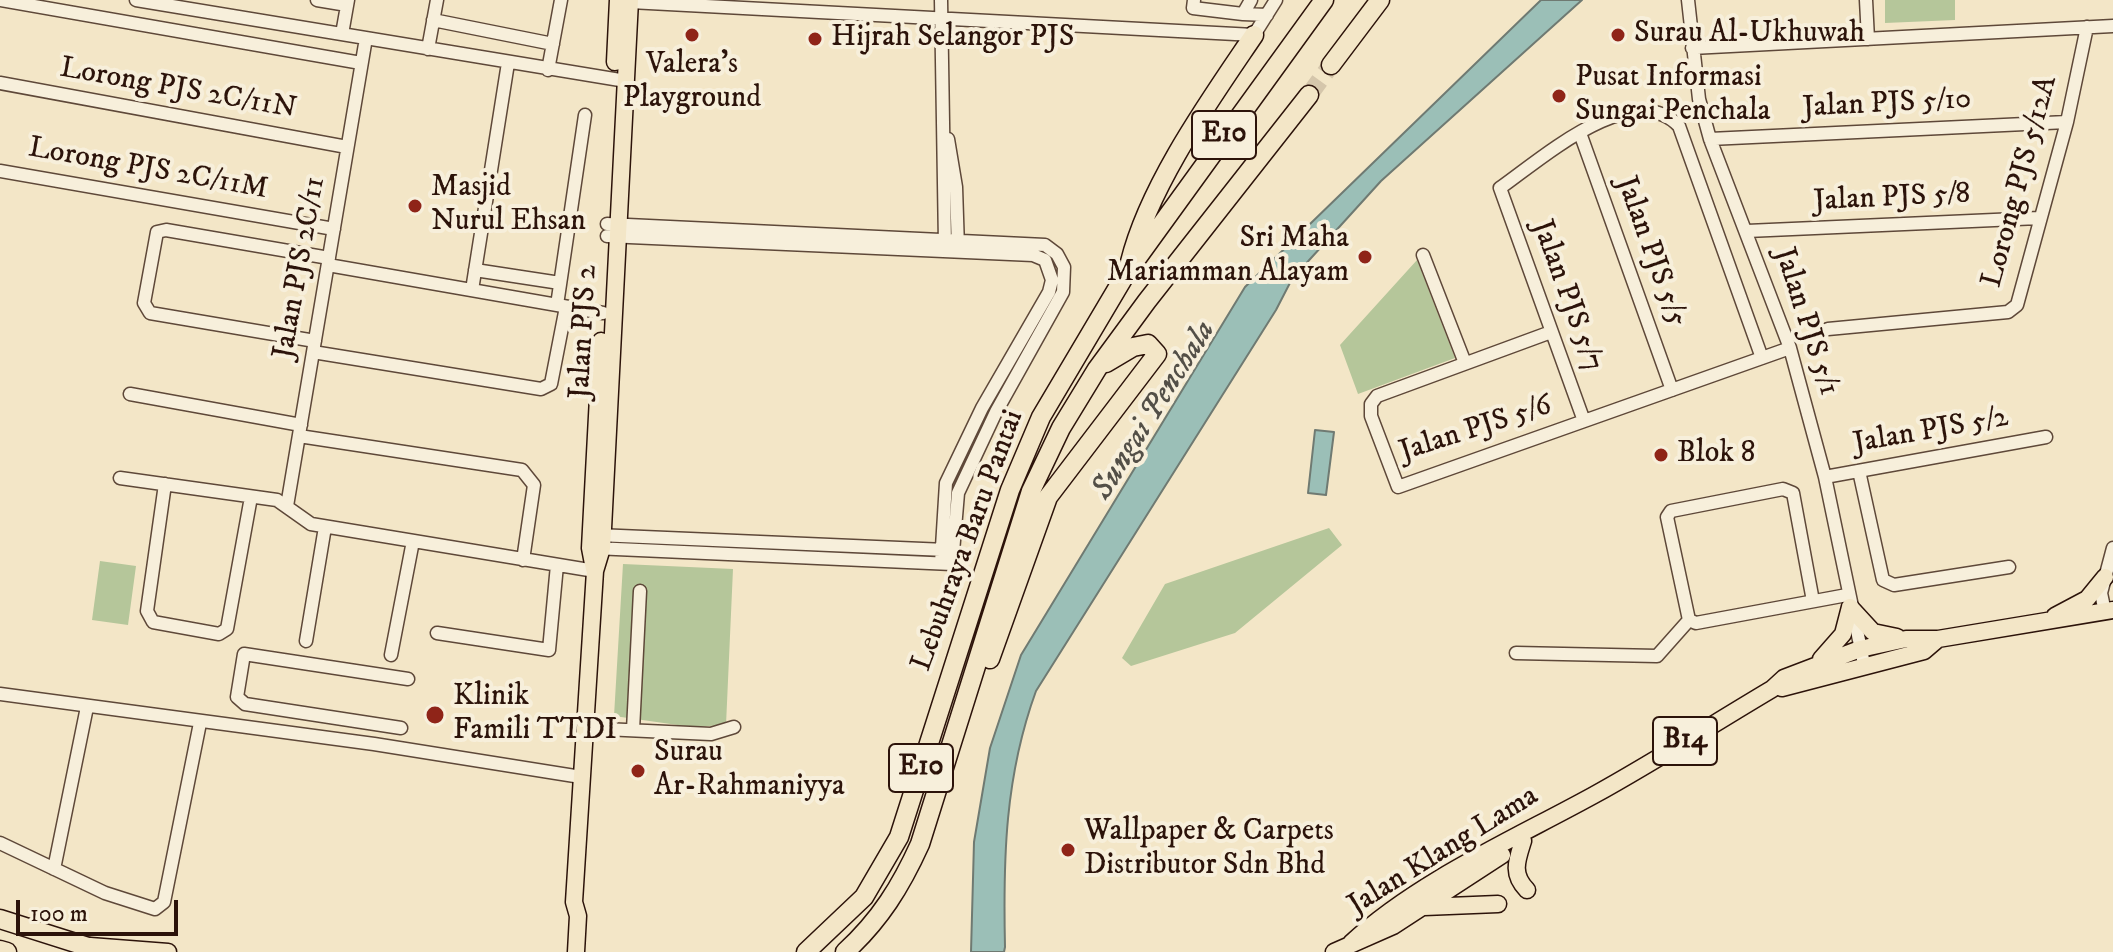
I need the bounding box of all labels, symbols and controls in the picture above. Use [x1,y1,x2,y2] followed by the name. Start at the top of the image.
[1634,17,1865,53] place label: Surau Al-Ukhuwah
[831,21,1074,57] place label: Hijrah Selangor PJS
[683,26,701,44] marker: Valera's Playground
[1609,26,1627,44] marker: Surau Al-Ukhuwah
[806,30,824,48] marker: Hijrah Selangor PJS
[623,48,761,118] place label: Valera's Playground
[57,51,299,129] street label: Lorong PJS 2C/11N
[1575,61,1771,132] place label: Pusat Informasi Sungai Penchala
[1975,72,2067,292] street label: Lorong PJS 5/12A
[1802,83,1972,127] street label: Jalan PJS 5/10
[1550,87,1568,105] marker: Pusat Informasi Sungai Penchala
[1192,111,1256,159] road number: E10
[26,131,270,209] street label: Lorong PJS 2C/11M
[431,171,586,242] place label: Masjid Nurul Ehsan
[1606,172,1694,332] street label: Jalan PJS 5/5
[267,174,335,362] street label: Jalan PJS 2C/11
[1813,177,1971,221] street label: Jalan PJS 5/8
[406,197,424,215] marker: Masjid Nurul Ehsan
[1522,216,1610,376] street label: Jalan PJS 5/7
[1107,222,1349,292] place label: Sri Maha Mariamman Alayam
[1764,244,1846,400] street label: Jalan PJS 5/1
[1356,248,1374,266] marker: Sri Maha Mariamman Alayam
[564,264,606,400] street label: Jalan PJS 2
[1085,314,1225,508] water label: Sungai Penchala
[1396,389,1556,471] street label: Jalan PJS 5/6
[1851,401,2011,463] street label: Jalan PJS 5/2
[905,406,1033,676] street label: Lebuhraya Baru Pantai
[1677,437,1756,473] place label: Blok 8
[1652,446,1670,464] marker: Blok 8
[453,680,617,750] place label: Klinik Famili TTDI
[424,704,446,726] marker: Klinik Famili TTDI
[1653,717,1717,765] road number: B14
[654,736,845,806] place label: Surau Ar-Rahmaniyya
[889,744,953,792] road number: E10
[629,762,647,780] marker: Surau Ar-Rahmaniyya
[1342,779,1546,925] street label: Jalan Klang Lama
[1084,815,1334,886] place label: Wallpaper & Carpets Distributor Sdn Bhd
[1059,841,1077,859] marker: Wallpaper & Carpets Distributor Sdn Bhd
[20,884,182,934] scale bar
[30,899,88,929] text: 100 m

